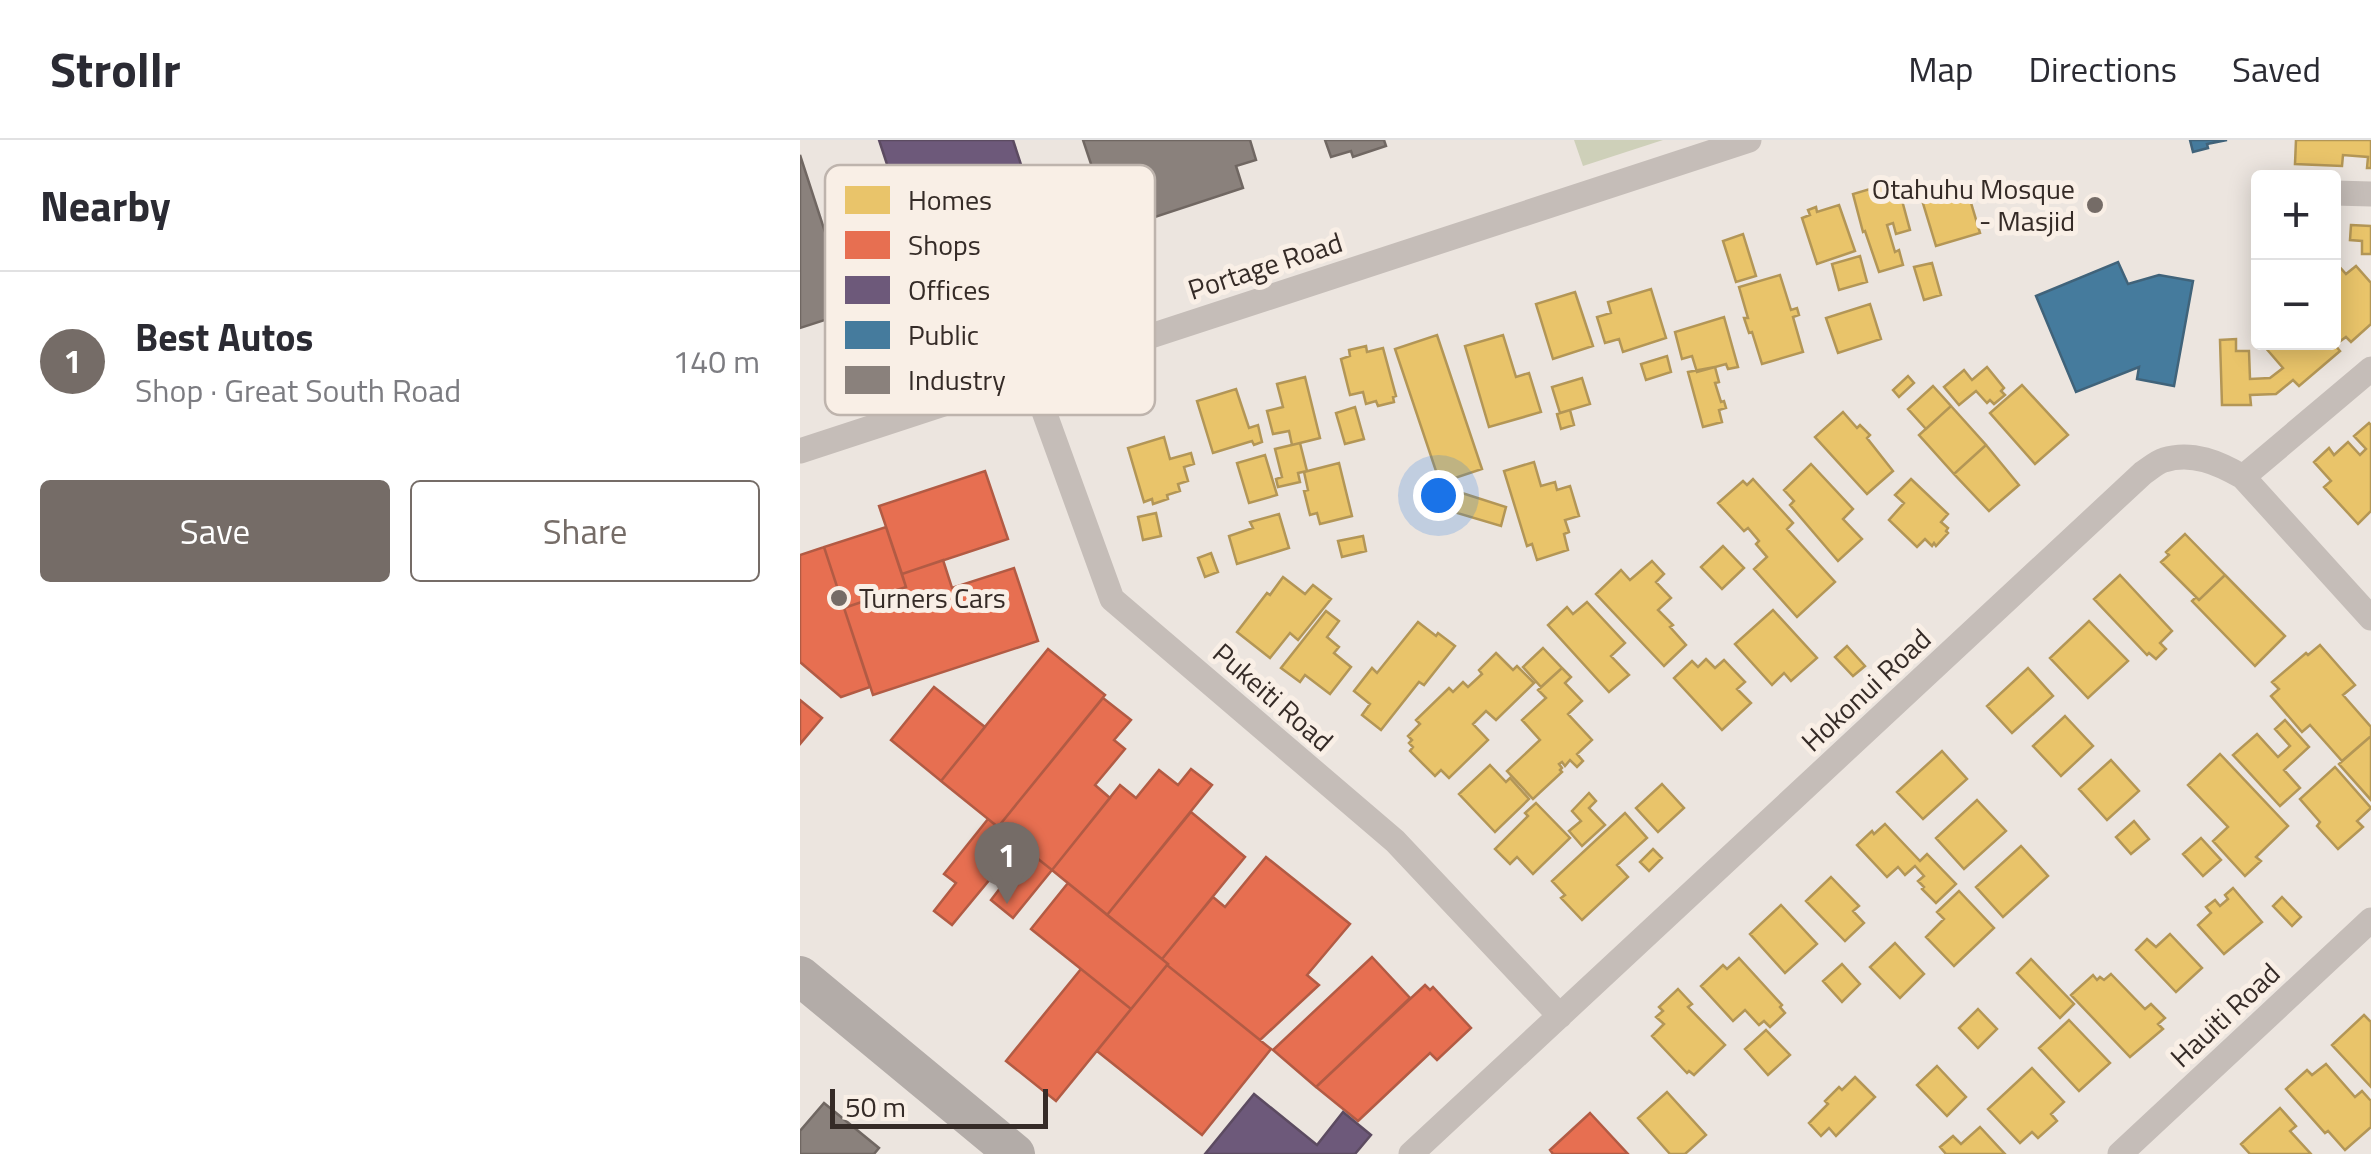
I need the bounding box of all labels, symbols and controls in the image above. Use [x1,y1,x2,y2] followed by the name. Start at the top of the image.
[50,33,181,106] text: Strollr
[1908,42,1974,96] text: Map
[2029,42,2177,96] text: Directions
[2232,42,2321,96] text: Saved
[825,165,1155,415] legend
[1872,167,2075,242] place label: Otahuhu Mosque - Masjid
[2251,170,2341,350] map controls
[2251,170,2341,260] button: +
[40,173,171,237] text: Nearby
[908,178,992,221] text: Homes
[2084,194,2106,216] marker: Otahuhu Mosque - Masjid
[1182,220,1348,311] street label: Portage Road
[908,223,981,266] text: Shops
[2251,260,2341,350] button: −
[908,268,990,311] text: Offices
[135,308,314,366] text: Best Autos
[908,313,979,356] text: Public
[64,337,81,385] text: 1
[672,337,760,385] text: 140 m
[908,358,1006,401] text: Industry
[135,366,461,414] text: Shop · Great South Road
[1413,470,1464,521] your location
[40,480,390,582] button: Save
[410,480,760,582] button: Share
[859,576,1006,619] place label: Turners Cars
[828,587,850,609] marker: Turners Cars
[1791,618,1940,761] street label: Hokonui Road
[1204,632,1343,761] street label: Pukeiti Road
[974,822,1040,904] pin: 1
[2160,952,2289,1077] street label: Hauiti Road
[830,1084,1048,1128] scale bar
[845,1085,906,1128] text: 50 m

